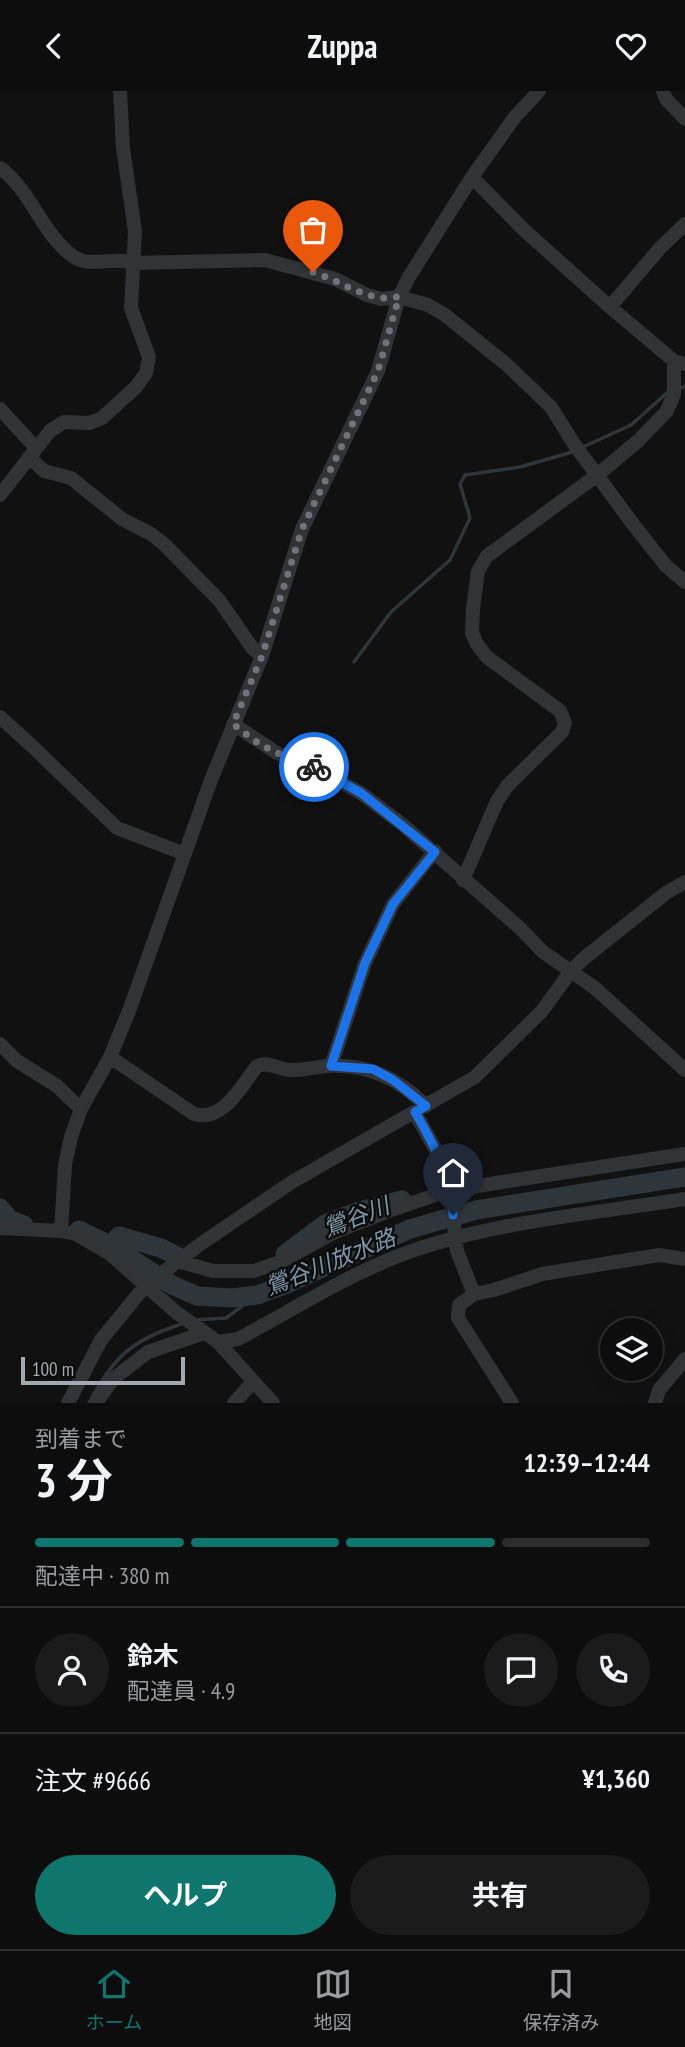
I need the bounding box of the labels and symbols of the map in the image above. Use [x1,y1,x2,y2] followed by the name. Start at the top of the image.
[283,200,343,272] pin
[279,732,349,802] courier
[423,1143,483,1215] pin
[318,1190,396,1242] water label: 鶯谷川
[260,1221,401,1301] water label: 鶯谷川放水路
[21,1354,186,1386] scale bar

